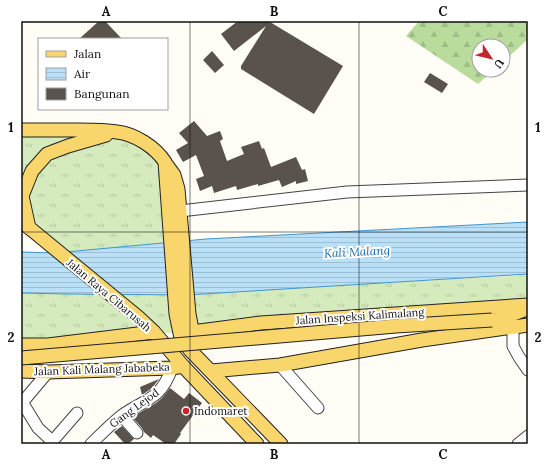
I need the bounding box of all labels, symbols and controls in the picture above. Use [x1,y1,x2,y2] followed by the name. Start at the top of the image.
[102,3,111,20] text: A
[270,3,279,20] text: B
[439,3,448,20] text: C
[38,38,168,110] legend
[471,38,511,78] north arrow
[73,46,101,61] text: Jalan
[491,56,507,72] text: U
[73,66,91,81] text: Air
[74,86,130,101] text: Bangunan
[8,119,14,136] text: 1
[535,119,541,136] text: 1
[324,242,390,261] water label: Kali Malang
[63,255,155,335] street label: Jalan Raya Cibarusah
[294,304,426,328] street label: Jalan Inspeksi Kalimalang
[8,329,15,346] text: 2
[535,329,542,346] text: 2
[33,360,170,378] street label: Jalan Kali Malang Jababeka
[106,385,162,431] street label: Gang Lejod
[194,404,248,418] place label: Indomaret
[181,406,191,416] marker: Indomaret
[102,446,111,463] text: A
[270,446,279,463] text: B
[439,446,448,463] text: C

